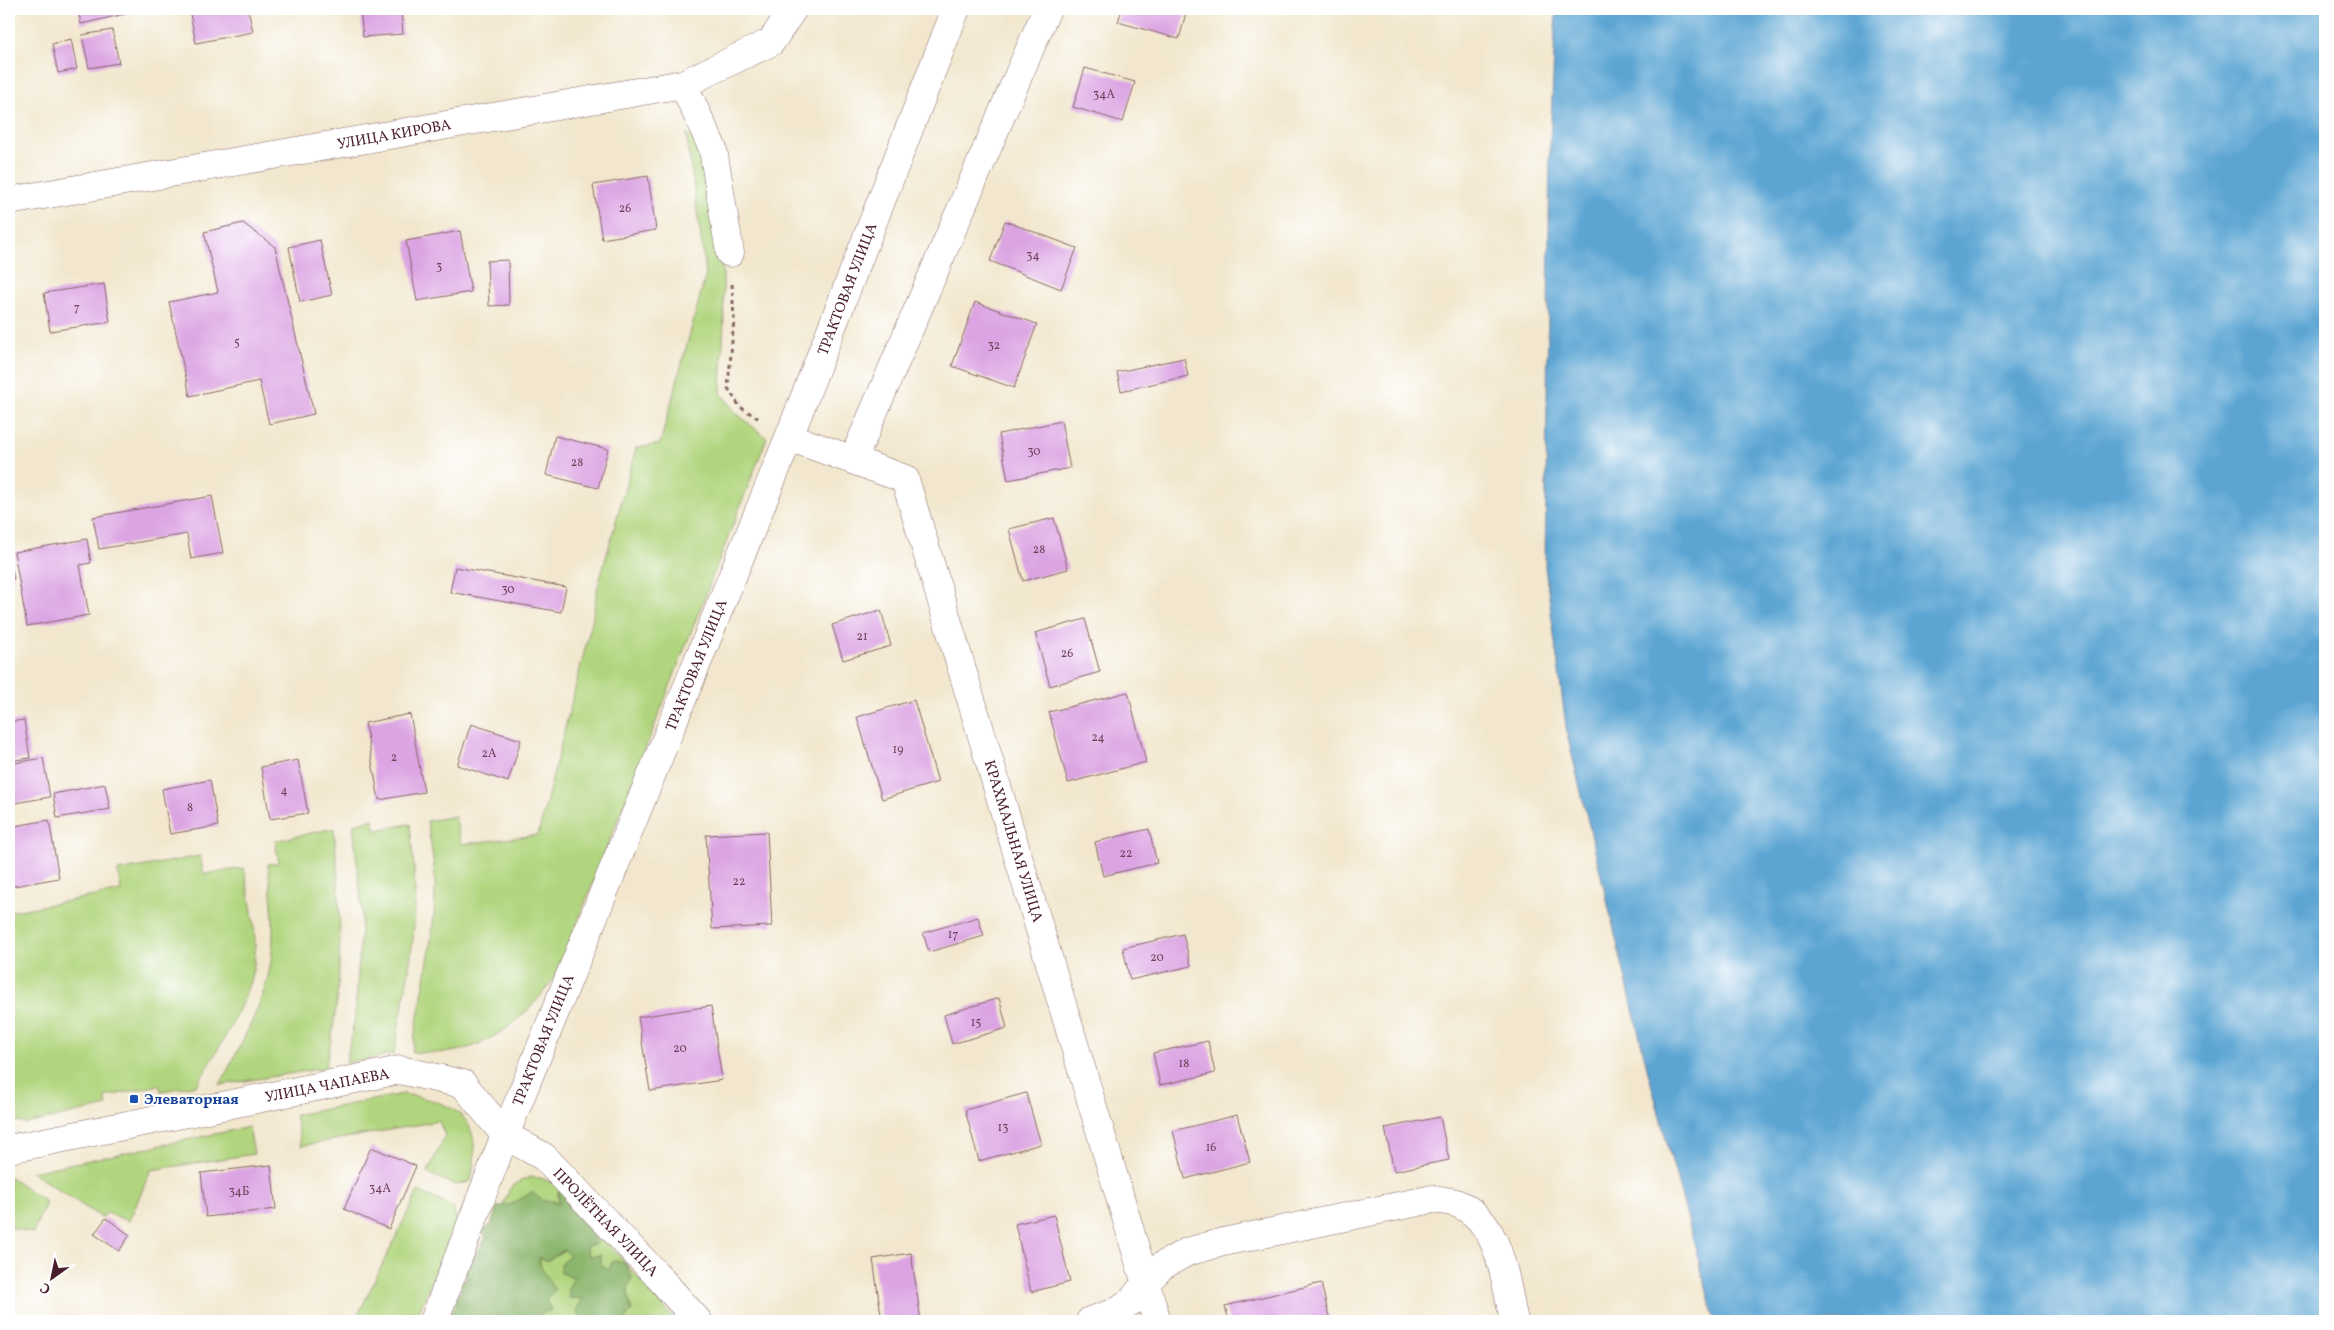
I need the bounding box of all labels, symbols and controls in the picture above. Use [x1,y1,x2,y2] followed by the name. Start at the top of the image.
[1093,87,1115,103] house number: 34А
[336,115,453,156] street label: УЛИЦА КИРОВА
[619,201,631,217] house number: 26
[813,220,884,359] street label: ТРАКТОВАЯ УЛИЦА
[1026,248,1040,264] house number: 34
[436,259,442,275] house number: 3
[74,300,80,316] house number: 7
[234,335,240,351] house number: 5
[988,338,1000,354] house number: 32
[1027,444,1041,460] house number: 30
[571,455,583,471] house number: 28
[1033,542,1045,558] house number: 28
[501,582,515,598] house number: 30
[661,596,734,735] street label: ТРАКТОВАЯ УЛИЦА
[856,629,868,645] house number: 21
[1061,646,1073,662] house number: 26
[1091,730,1105,746] house number: 24
[893,742,903,758] house number: 19
[482,746,497,762] house number: 2А
[391,750,397,766] house number: 2
[978,758,1047,926] street label: КРАХМАЛЬНАЯ УЛИЦА
[280,783,288,799] house number: 4
[187,800,193,816] house number: 8
[1120,846,1132,862] house number: 22
[733,874,745,890] house number: 22
[948,927,958,943] house number: 17
[1150,950,1164,966] house number: 20
[508,971,581,1110] street label: ТРАКТОВАЯ УЛИЦА
[971,1015,981,1031] house number: 15
[673,1041,687,1057] house number: 20
[1179,1056,1189,1072] house number: 18
[263,1064,392,1109] street label: УЛИЦА ЧАПАЕВА
[144,1090,239,1111] place label: Элеваторная
[128,1093,140,1105] marker: Элеваторная
[998,1120,1008,1136] house number: 13
[1206,1140,1216,1156] house number: 16
[547,1164,663,1282] street label: ПРОЛЁТНАЯ УЛИЦА
[369,1181,391,1197] house number: 34А
[229,1184,249,1200] house number: 34Б
[28,1252,78,1302] north arrow
[37,1277,55,1298] text: С

